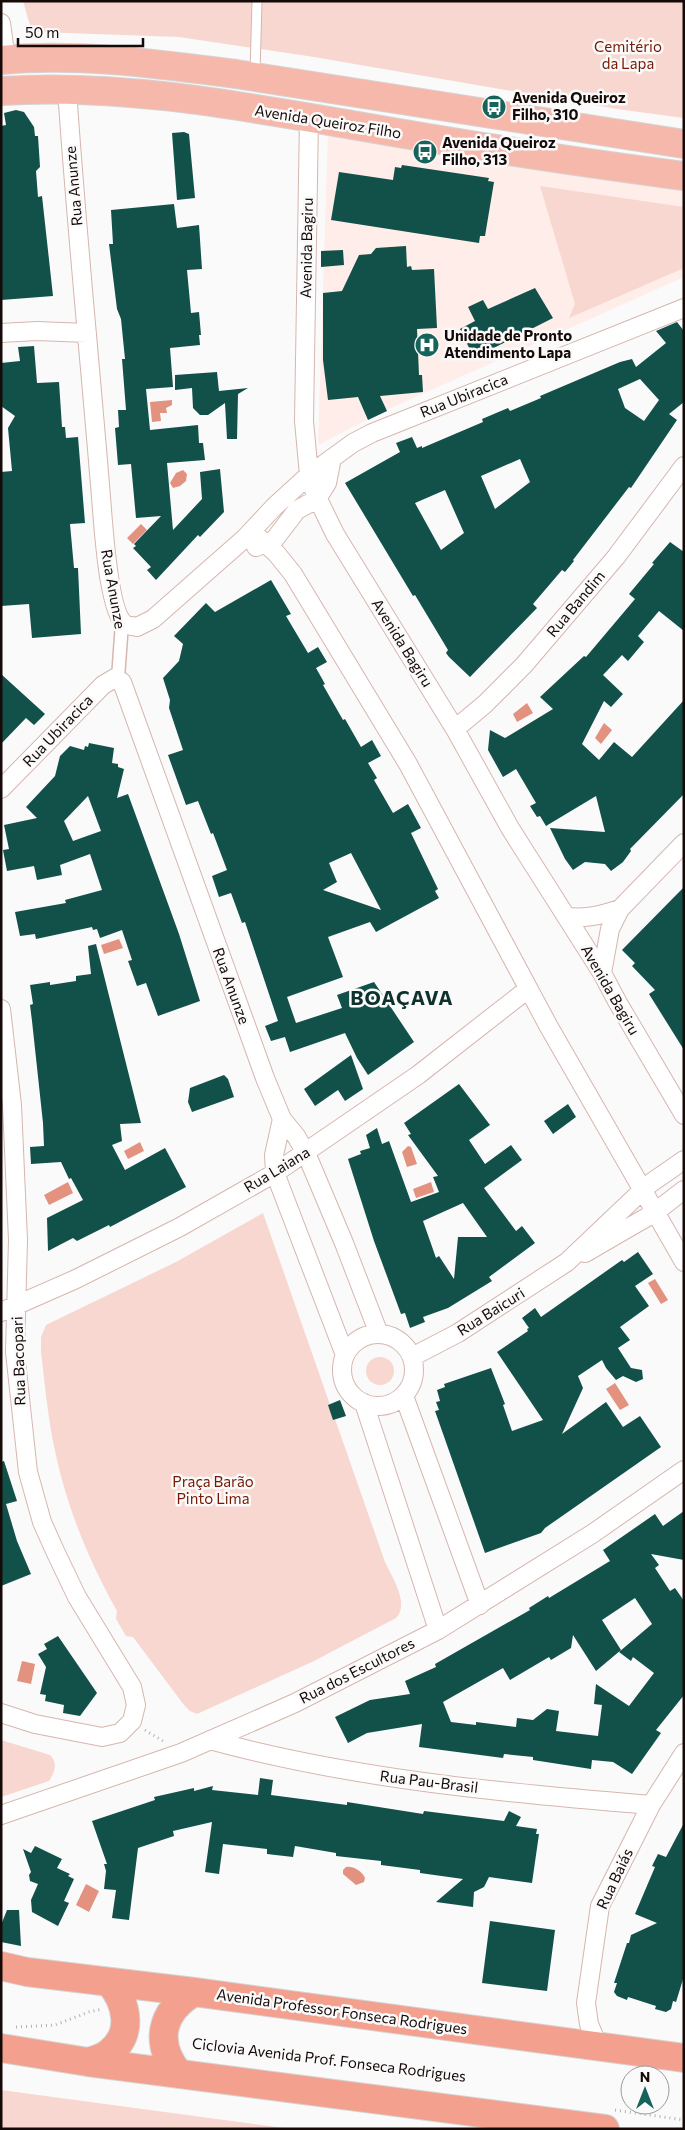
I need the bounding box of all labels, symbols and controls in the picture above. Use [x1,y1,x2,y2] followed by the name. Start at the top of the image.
[18,15,142,47] scale bar
[25,23,59,41] text: 50 m
[594,37,662,72] park label: Cemitério da Lapa
[512,88,626,123] place label: Avenida Queiroz Filho, 310
[481,94,507,120] bus stop icon: Avenida Queiroz Filho, 310
[254,101,403,141] street label: Avenida Queiroz Filho
[442,133,556,168] place label: Avenida Queiroz Filho, 313
[412,139,438,165] bus stop icon: Avenida Queiroz Filho, 313
[61,145,85,227] street label: Rua Anunze
[296,197,316,299] street label: Avenida Bagiru
[444,326,572,361] place label: Unidade de Pronto Atendimento Lapa
[414,332,440,358] hospital icon: Unidade de Pronto Atendimento Lapa
[417,369,510,421] street label: Rua Ubiracica
[98,548,130,630] street label: Rua Anunze
[542,567,608,640] street label: Rua Bandim
[368,595,437,690] street label: Avenida Bagiru
[19,691,96,770] street label: Rua Ubiracica
[578,941,644,1038] street label: Avenida Bagiru
[210,945,254,1027] street label: Rua Anunze
[350,985,454,1009] district label: BOAÇAVA
[240,1142,313,1196] street label: Rua Laiana
[453,1283,528,1339] street label: Rua Baicuri
[7,1316,29,1406] street label: Rua Bacopari
[172,1472,254,1507] park label: Praça Barão Pinto Lima
[296,1633,417,1707] street label: Rua dos Escultores
[379,1766,479,1796] street label: Rua Pau-Brasil
[592,1845,636,1912] street label: Rua Baiás
[216,1985,469,2038] street label: Avenida Professor Fonseca Rodrigues
[191,2033,467,2085] street label: Ciclovia Avenida Prof. Fonseca Rodrigues
[620,2065,670,2115] north arrow
[640,2068,650,2085] text: N

